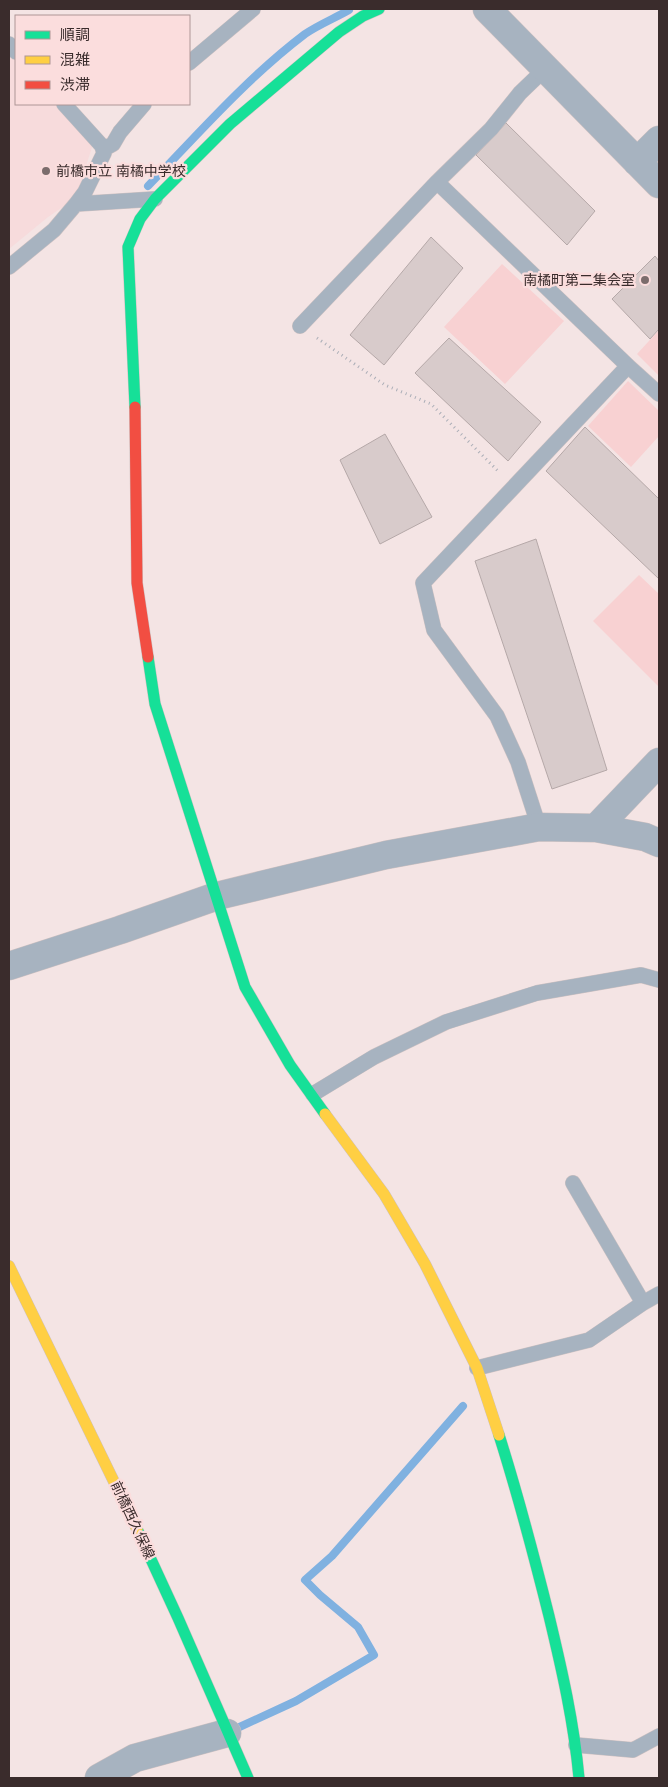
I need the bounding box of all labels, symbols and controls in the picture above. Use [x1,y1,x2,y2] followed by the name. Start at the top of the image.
[15,15,190,105] legend
[60,25,90,44] text: 順調
[60,50,90,69] text: 混雑
[60,75,90,94] text: 渋滞
[56,162,186,180] place label: 前橋市立 南橘中学校
[40,165,52,177] marker: 前橋市立 南橘中学校
[523,271,635,289] place label: 南橘町第二集会室
[639,274,651,286] marker: 南橘町第二集会室
[107,1478,159,1562] street label: 前橋西久保線

